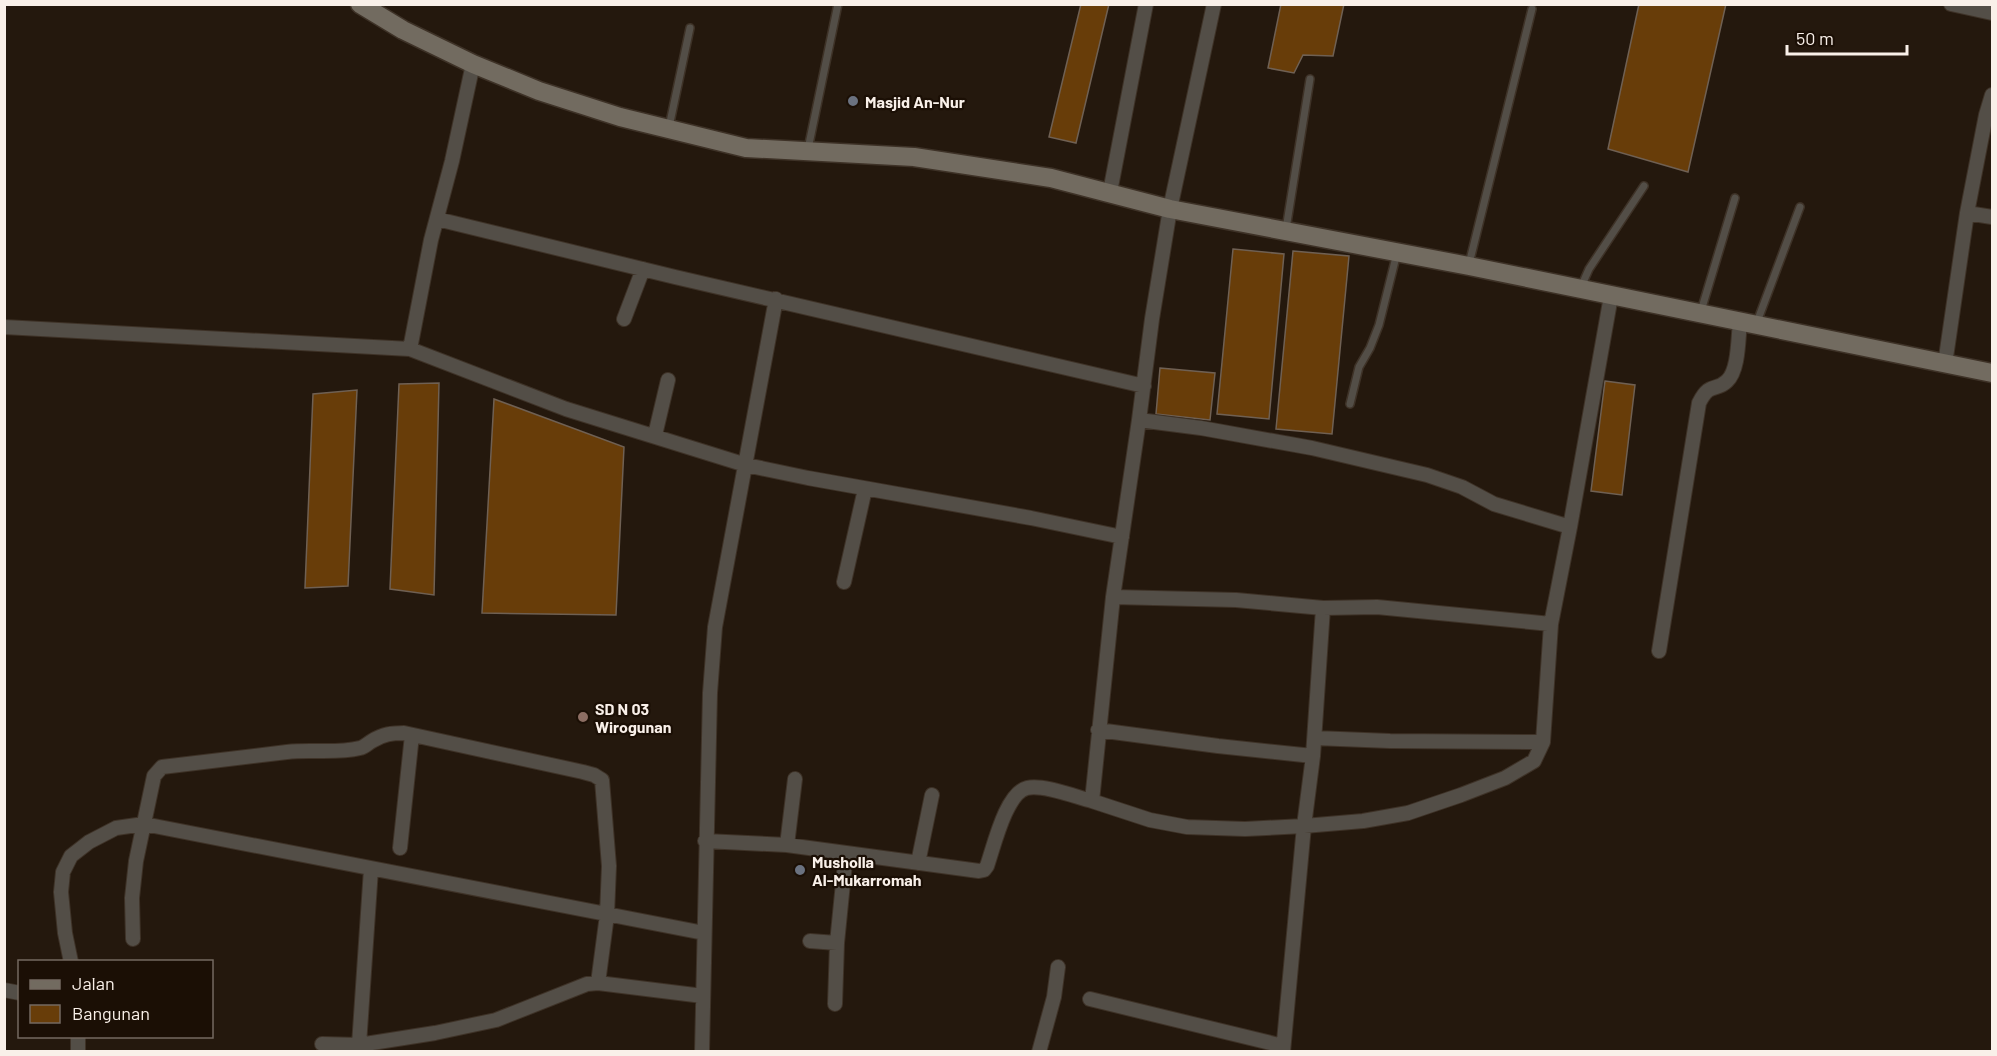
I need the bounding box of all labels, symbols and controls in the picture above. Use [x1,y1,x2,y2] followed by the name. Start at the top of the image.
[1787,18,1907,56] scale bar
[1796,27,1834,49] text: 50 m
[865,92,965,111] place label: Masjid An-Nur
[846,94,860,108] marker: Masjid An-Nur
[595,699,672,736] place label: SD N 03 Wirogunan
[576,710,590,724] marker: SD N 03 Wirogunan
[812,852,922,889] place label: Musholla Al-Mukarromah
[793,863,807,877] marker: Musholla Al-Mukarromah
[18,960,213,1038] legend
[72,972,115,994] text: Jalan
[72,1002,150,1024] text: Bangunan

